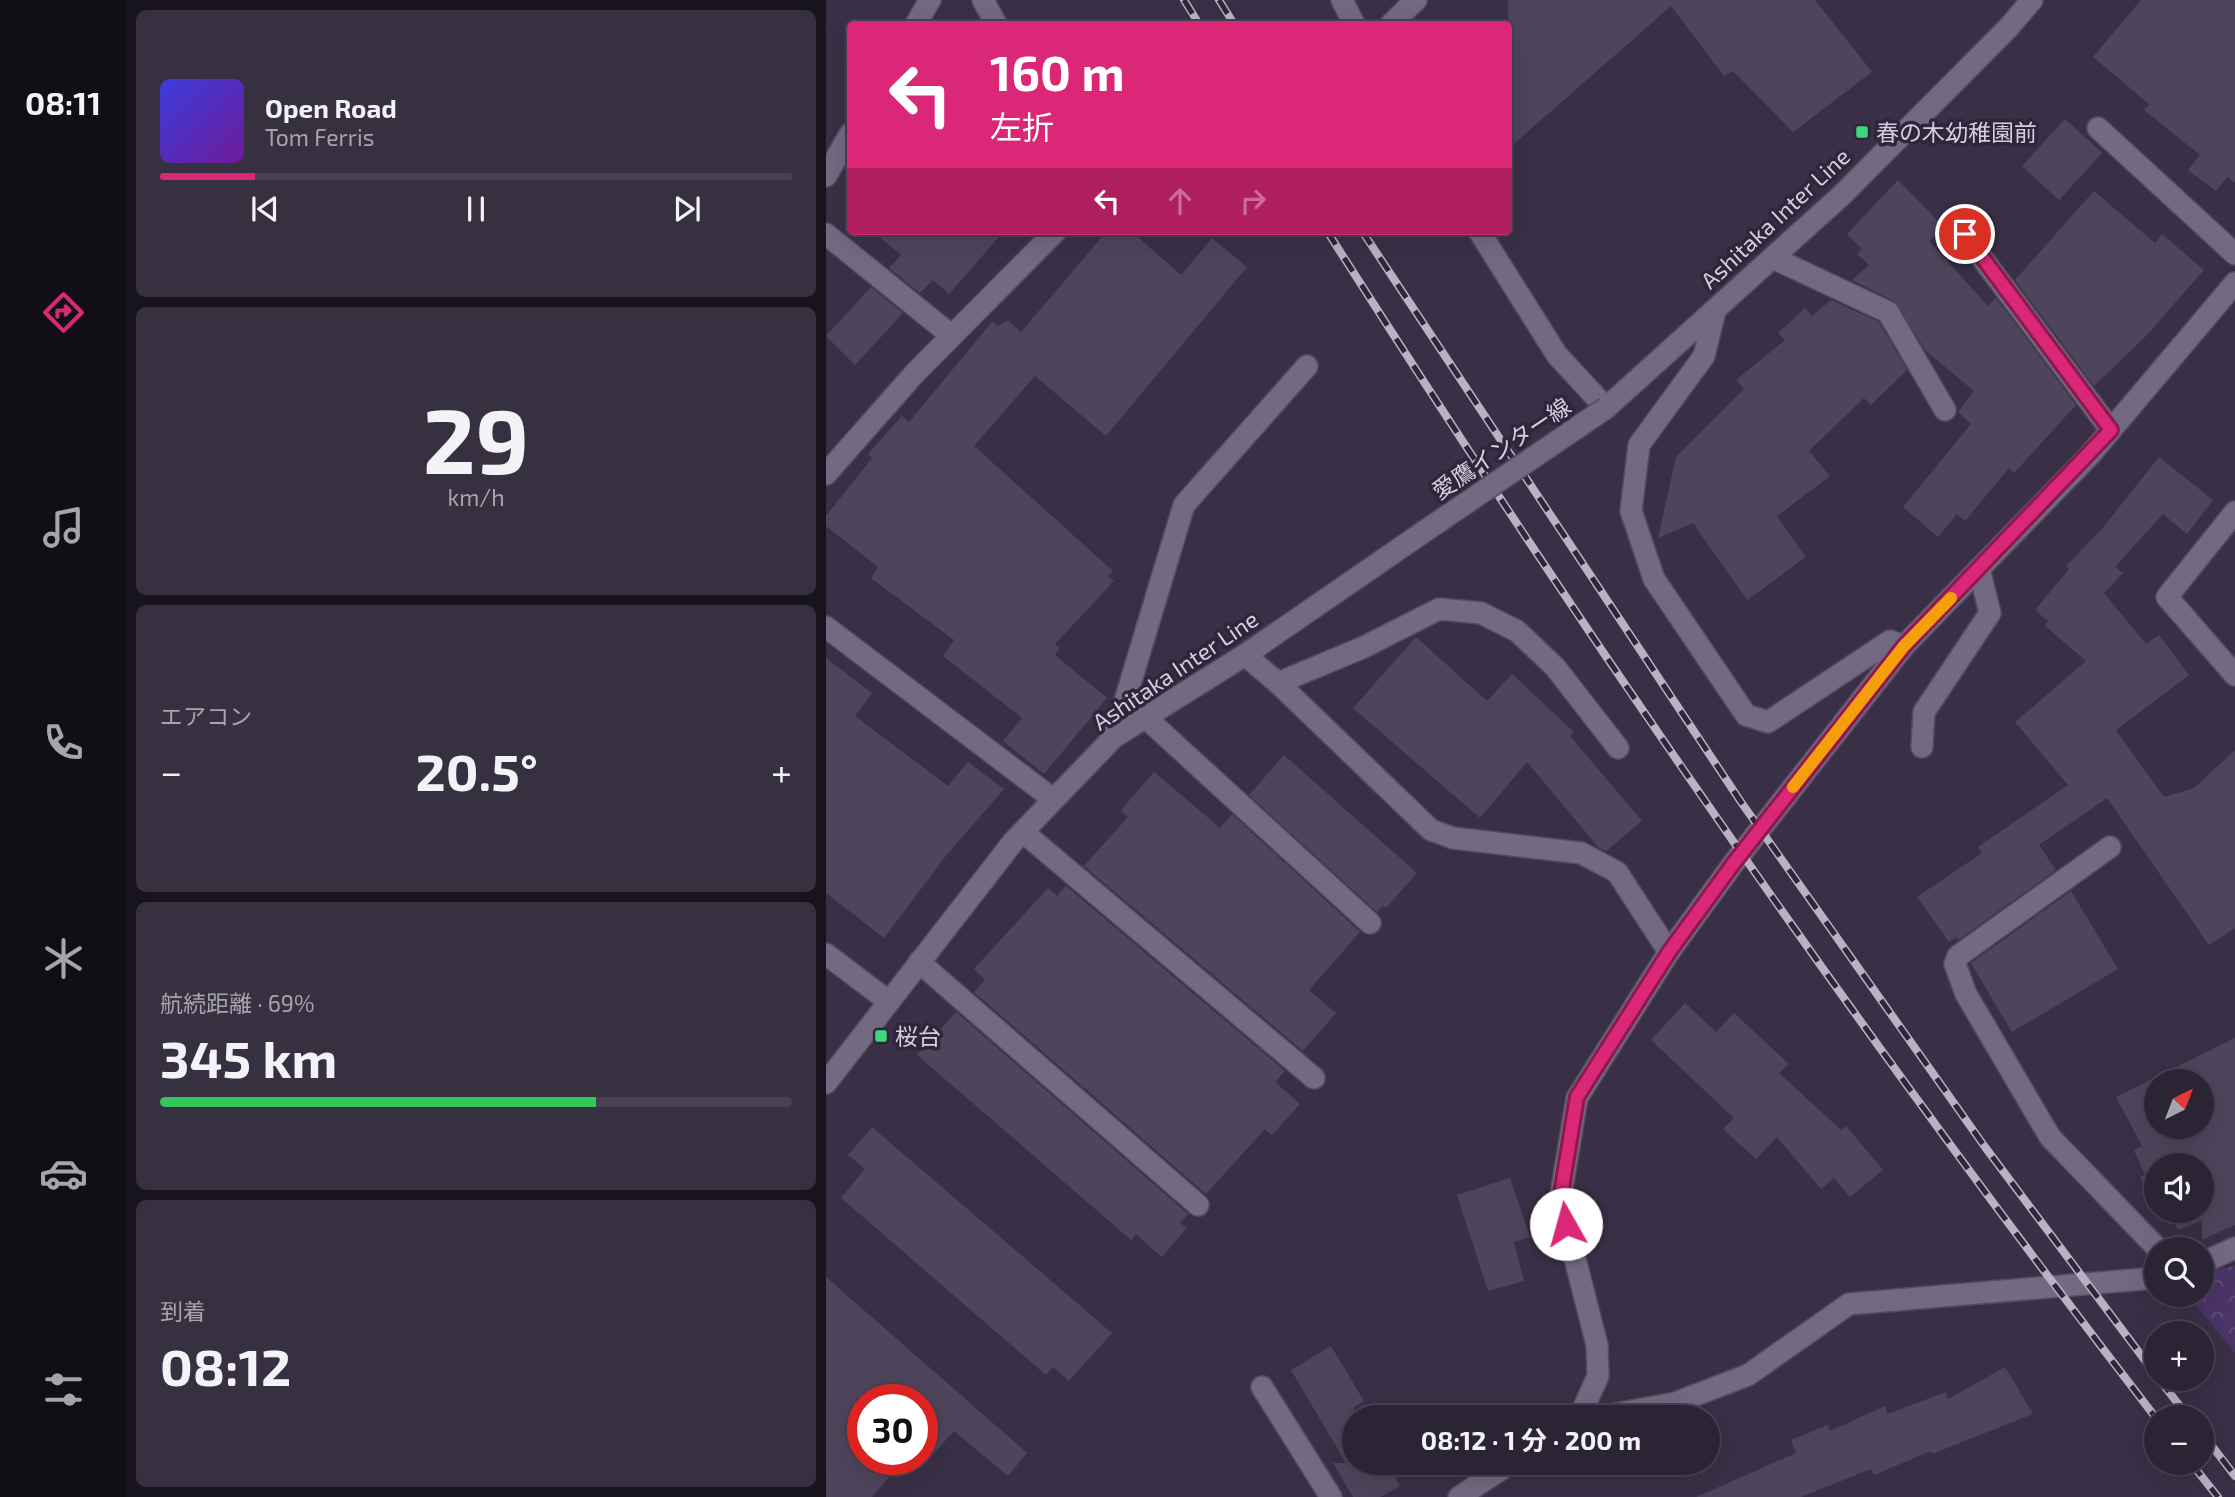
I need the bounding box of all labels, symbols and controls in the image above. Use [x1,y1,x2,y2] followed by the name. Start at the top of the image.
[990,42,1125,101] text: 160 m
[875,49,966,140] icon: left
[25,83,101,121] text: 08:11
[265,92,397,123] text: Open Road
[990,107,1054,145] text: 左折
[1876,118,2037,146] place label: 春の木幼稚園前
[265,123,374,151] text: Tom Ferris
[1854,124,1870,140] marker: 春の木幼稚園前
[1695,142,1855,294] street label: Ashitaka Inter Line
[1088,182,1126,220] icon: left
[1161,182,1199,220] icon: ahead
[1234,182,1272,220] icon: right
[246,190,284,228] icon: previous
[457,190,495,228] icon: pause
[668,190,706,228] icon: next
[1935,204,1995,264] pin
[1946,215,1984,253] icon: arrive
[39,288,88,337] icon: directions
[423,383,529,492] text: 29
[1426,391,1576,505] street label: 愛鷹インター線
[447,483,505,511] text: km/h
[39,503,88,552] icon: music
[1087,604,1263,736] street label: Ashitaka Inter Line
[160,702,252,730] text: エアコン
[39,718,88,767] icon: phone
[415,739,538,801] text: 20.5°
[160,748,182,794] text: −
[771,748,792,794] text: +
[39,934,88,983] icon: climate
[160,989,315,1017] text: 航続距離 · 69%
[895,1022,941,1050] place label: 桜台
[160,1026,337,1088] text: 345 km
[873,1028,889,1044] marker: 桜台
[2144,1069,2214,1139] north arrow
[2144,1069,2214,1475] map controls
[39,1149,88,1198] icon: car
[2144,1153,2214,1223] button: sound
[1529,1187,1603,1261] position arrow
[2144,1237,2214,1307] button: search
[160,1297,206,1325] text: 到着
[2144,1321,2214,1391] button: +
[160,1334,291,1396] text: 08:12
[39,1365,88,1414] icon: filters
[847,1384,938,1475] speed limit sign: 30
[2144,1405,2214,1475] button: −
[1421,1424,1641,1455] text: 08:12 · 1 分 · 200 m

